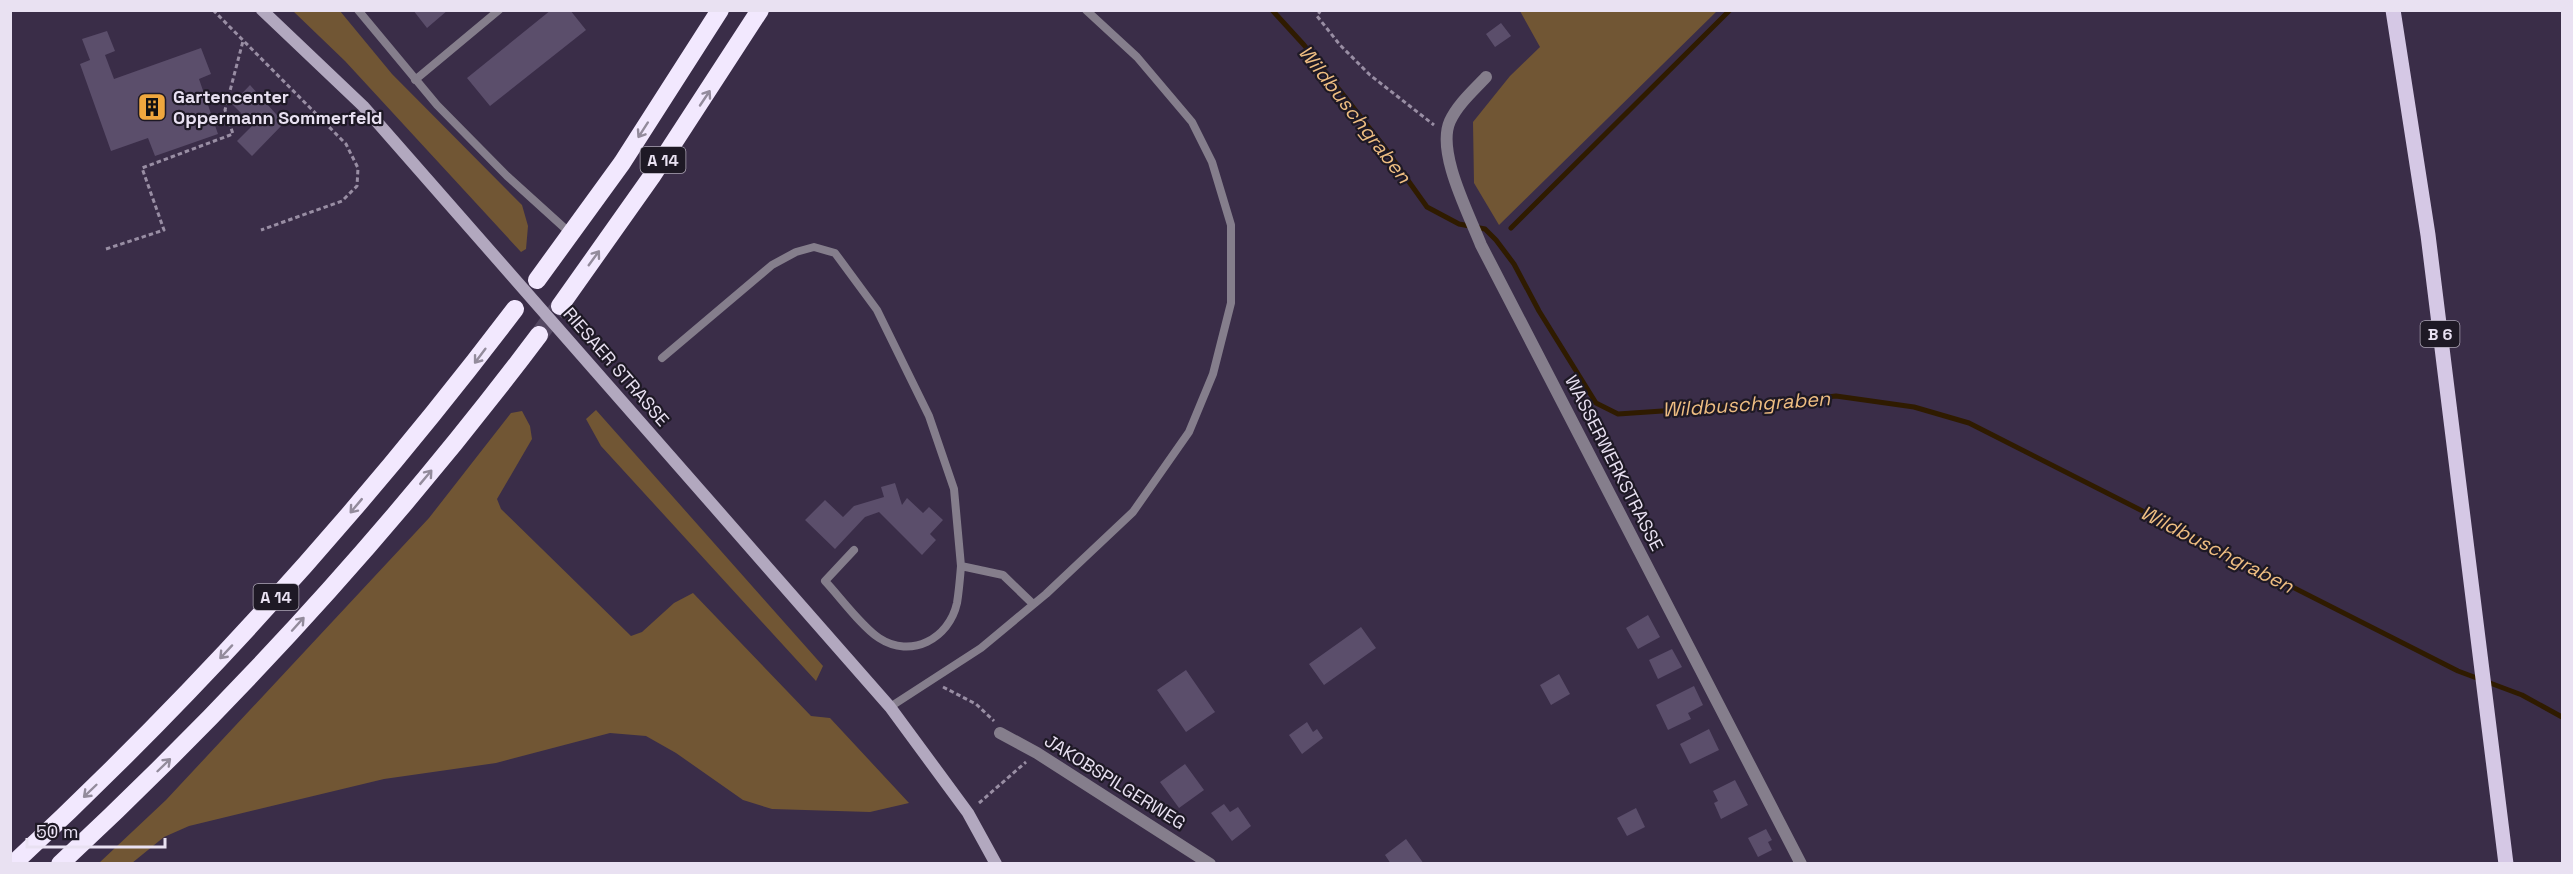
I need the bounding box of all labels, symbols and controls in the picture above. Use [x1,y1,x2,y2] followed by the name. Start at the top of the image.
[1293,40,1418,189] water label: Wildbuschgraben
[173,85,383,129] place label: Gartencenter Oppermann Sommerfeld
[699,90,711,107] one-way arrow
[136,91,168,123] building icon: Gartencenter Oppermann Sommerfeld
[637,122,649,138] one-way arrow
[640,147,686,173] road number: A 14
[588,251,600,267] one-way arrow
[558,302,674,431] street label: RIESAER STRASSE
[2420,321,2460,347] road number: B 6
[474,347,486,363] one-way arrow
[1560,371,1669,555] street label: WASSERWERKSTRASSE
[1661,385,1832,423] water label: Wildbuschgraben
[419,469,432,485] one-way arrow
[349,498,363,513] one-way arrow
[2136,499,2299,599] water label: Wildbuschgraben
[254,584,298,610] road number: A 14
[290,616,305,631] one-way arrow
[220,644,234,659] one-way arrow
[1040,729,1190,834] street label: JAKOBSPILGERWEG
[156,758,171,773] one-way arrow
[82,784,97,798] one-way arrow
[27,811,165,849] scale bar
[36,820,78,843] text: 50 m

